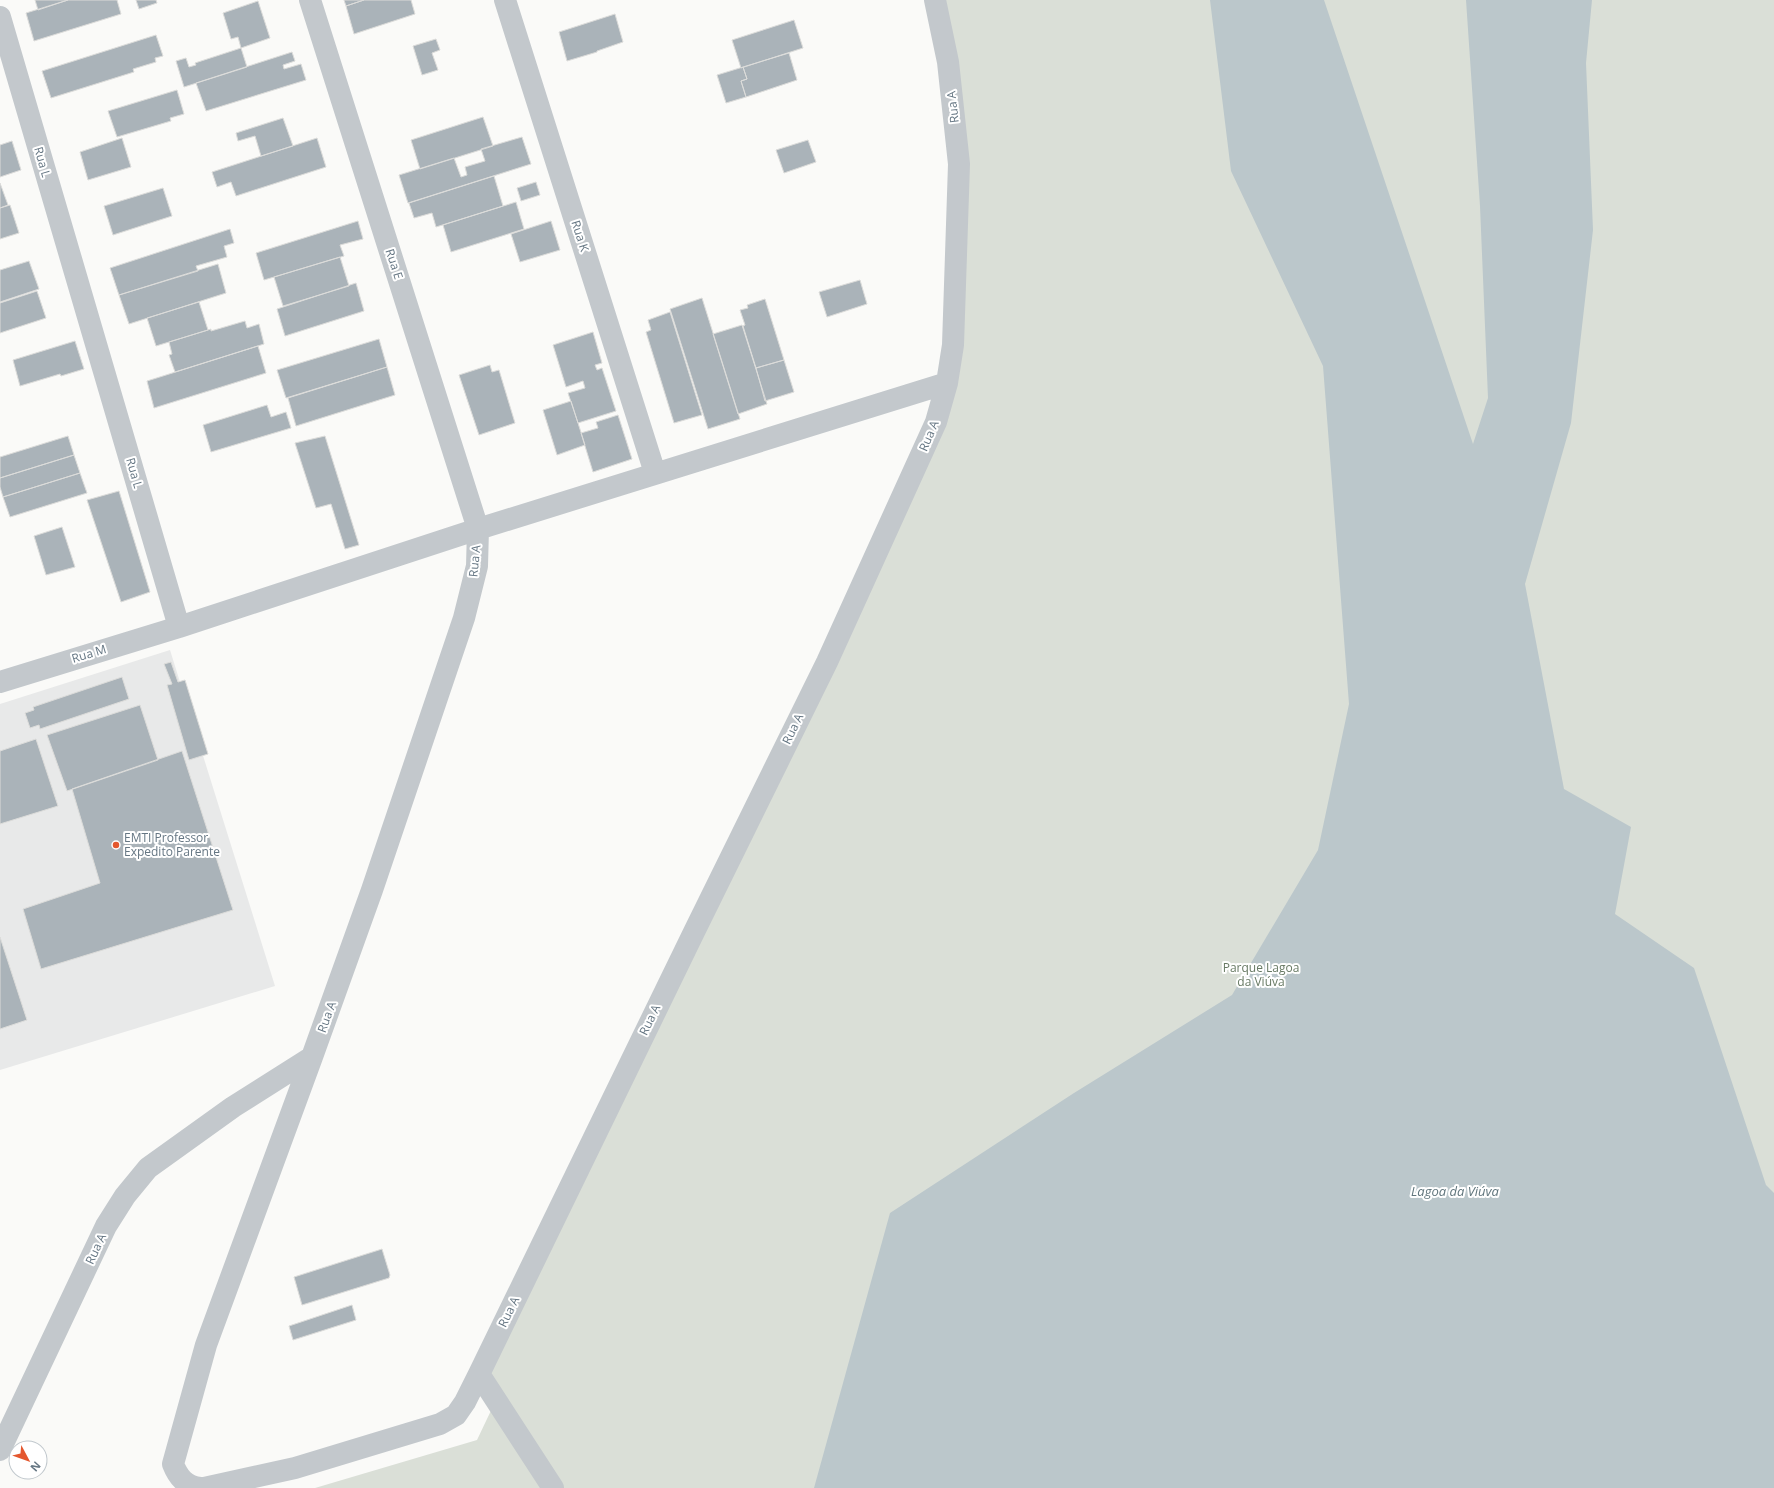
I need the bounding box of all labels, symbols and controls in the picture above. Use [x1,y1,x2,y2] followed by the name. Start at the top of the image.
[942,90,963,124] street label: Rua A
[30,145,55,179] street label: Rua L
[567,218,594,254] street label: Rua K
[382,246,407,281] street label: Rua E
[914,417,943,454] street label: Rua A
[122,456,147,490] street label: Rua L
[464,544,485,578] street label: Rua A
[69,640,108,667] street label: Rua M
[778,710,807,747] street label: Rua A
[124,829,220,860] place label: EMTI Professor Expedito Parente
[111,840,121,850] marker: EMTI Professor Expedito Parente
[1223,959,1299,990] park label: Parque Lagoa da Viúva
[313,998,340,1035] street label: Rua A
[635,1001,664,1038] street label: Rua A
[1411,1182,1500,1200] water label: Lagoa da Viúva
[81,1230,110,1267] street label: Rua A
[494,1293,523,1330] street label: Rua A
[8,1440,48,1480] north arrow
[27,1459,45,1475] text: N

